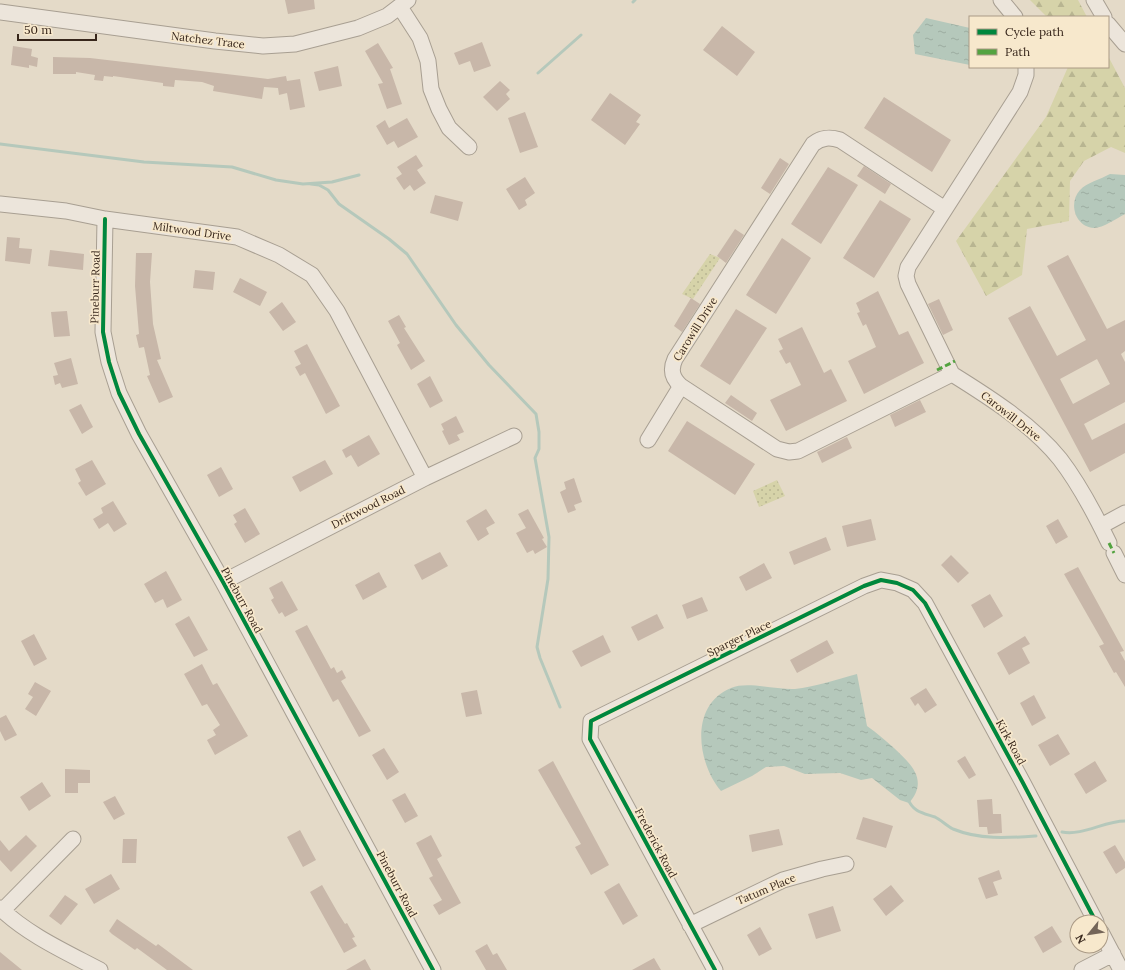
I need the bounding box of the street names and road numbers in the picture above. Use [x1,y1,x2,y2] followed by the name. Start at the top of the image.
[170,29,246,51] street label: Natchez Trace
[152,219,232,243] street label: Miltwood Drive
[87,250,103,324] street label: Pineburr Road
[670,294,720,364] street label: Carowill Drive
[978,388,1044,444] street label: Carowill Drive
[329,482,408,532] street label: Driftwood Road
[218,565,266,636] street label: Pineburr Road
[705,616,773,660] street label: Sparger Place
[993,717,1029,767] street label: Kirk Road
[632,806,680,881] street label: Frederick Road
[374,848,421,920] street label: Pineburr Road
[734,870,798,908] street label: Tatum Place

